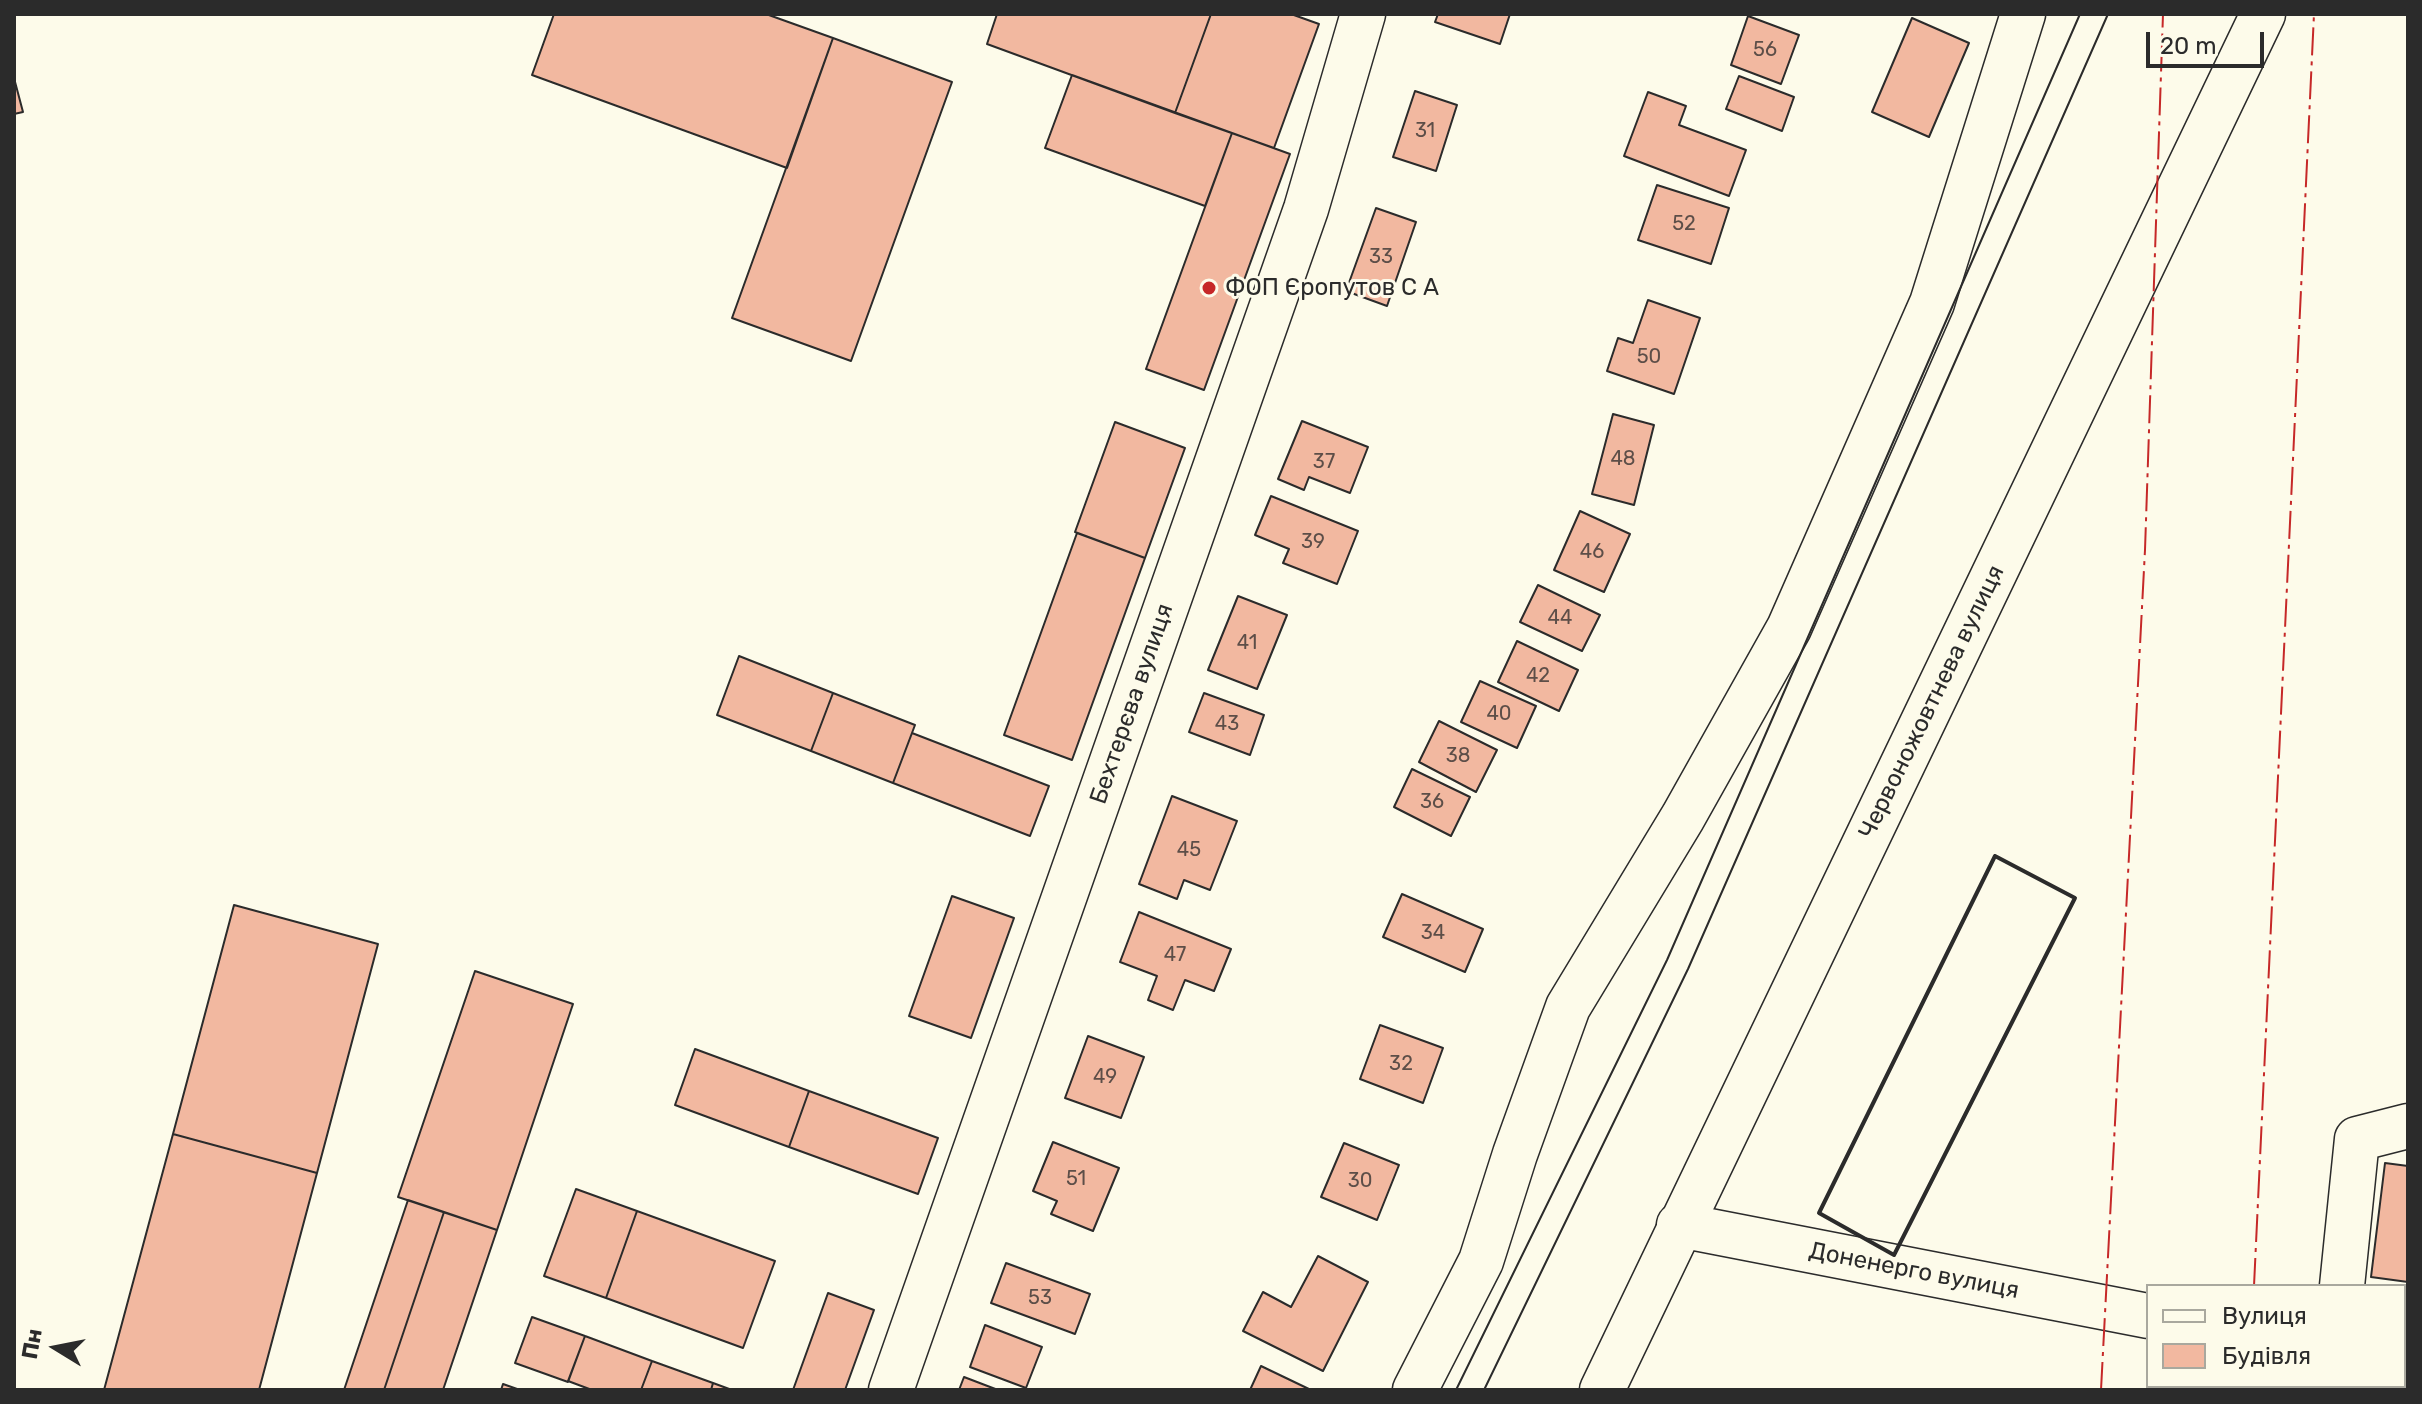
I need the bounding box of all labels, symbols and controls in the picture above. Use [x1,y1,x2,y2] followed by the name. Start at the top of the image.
[2150,16,2268,66] scale bar
[2160,32,2217,60] text: 20 m
[1753,38,1777,62] house number: 56
[1415,119,1435,143] house number: 31
[1672,212,1696,236] house number: 52
[1369,245,1393,269] house number: 33
[1225,274,1439,302] place label: ФОП Єропутов С А
[1200,279,1218,297] marker: ФОП Єропутов С А
[1637,345,1661,369] house number: 50
[1610,447,1636,471] house number: 48
[1313,450,1335,474] house number: 37
[1301,530,1325,554] house number: 39
[1580,540,1604,564] house number: 46
[1853,561,2011,843] street label: Червоножовтнева вулиця
[1084,600,1180,808] street label: Бехтерєва вулиця
[1548,606,1572,630] house number: 44
[1237,631,1257,655] house number: 41
[1526,664,1550,688] house number: 42
[1486,702,1512,726] house number: 40
[1215,712,1239,736] house number: 43
[1446,744,1470,768] house number: 38
[1420,790,1444,814] house number: 36
[1177,838,1201,862] house number: 45
[1421,921,1445,945] house number: 34
[1164,943,1186,967] house number: 47
[1389,1052,1413,1076] house number: 32
[1093,1065,1117,1089] house number: 49
[1066,1167,1086,1191] house number: 51
[1348,1169,1372,1193] house number: 30
[1807,1237,2021,1305] street label: Доненерго вулиця
[2146,1284,2406,1388] legend
[1028,1286,1052,1310] house number: 53
[2222,1302,2307,1330] text: Вулиця
[16,1308,96,1388] north arrow
[16,1326,48,1361] text: Пн
[2222,1342,2311,1370] text: Будівля

